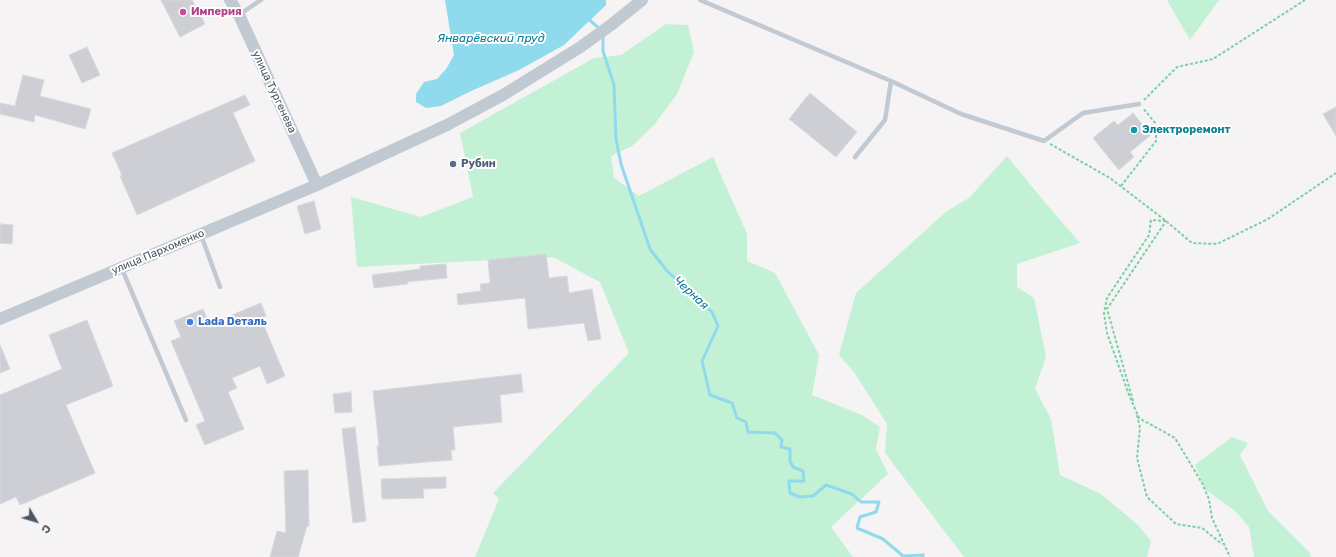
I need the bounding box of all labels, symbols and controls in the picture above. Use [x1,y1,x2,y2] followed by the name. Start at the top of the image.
[191,5,242,19] place label: Империя
[178,7,188,17] marker: Империя
[437,32,545,46] water label: Январёвский пруд
[249,49,299,135] street label: улица Тургенева
[1142,123,1230,137] place label: Электроремонт
[1129,125,1139,135] marker: Электроремонт
[461,157,496,171] place label: Рубин
[448,159,458,169] marker: Рубин
[110,227,206,277] street label: улица Пархоменко
[670,273,712,313] water label: Черная
[198,315,267,329] place label: Lada Dеталь
[185,317,195,327] marker: Lada Dеталь
[16,501,56,541] north arrow
[38,522,53,536] text: С

